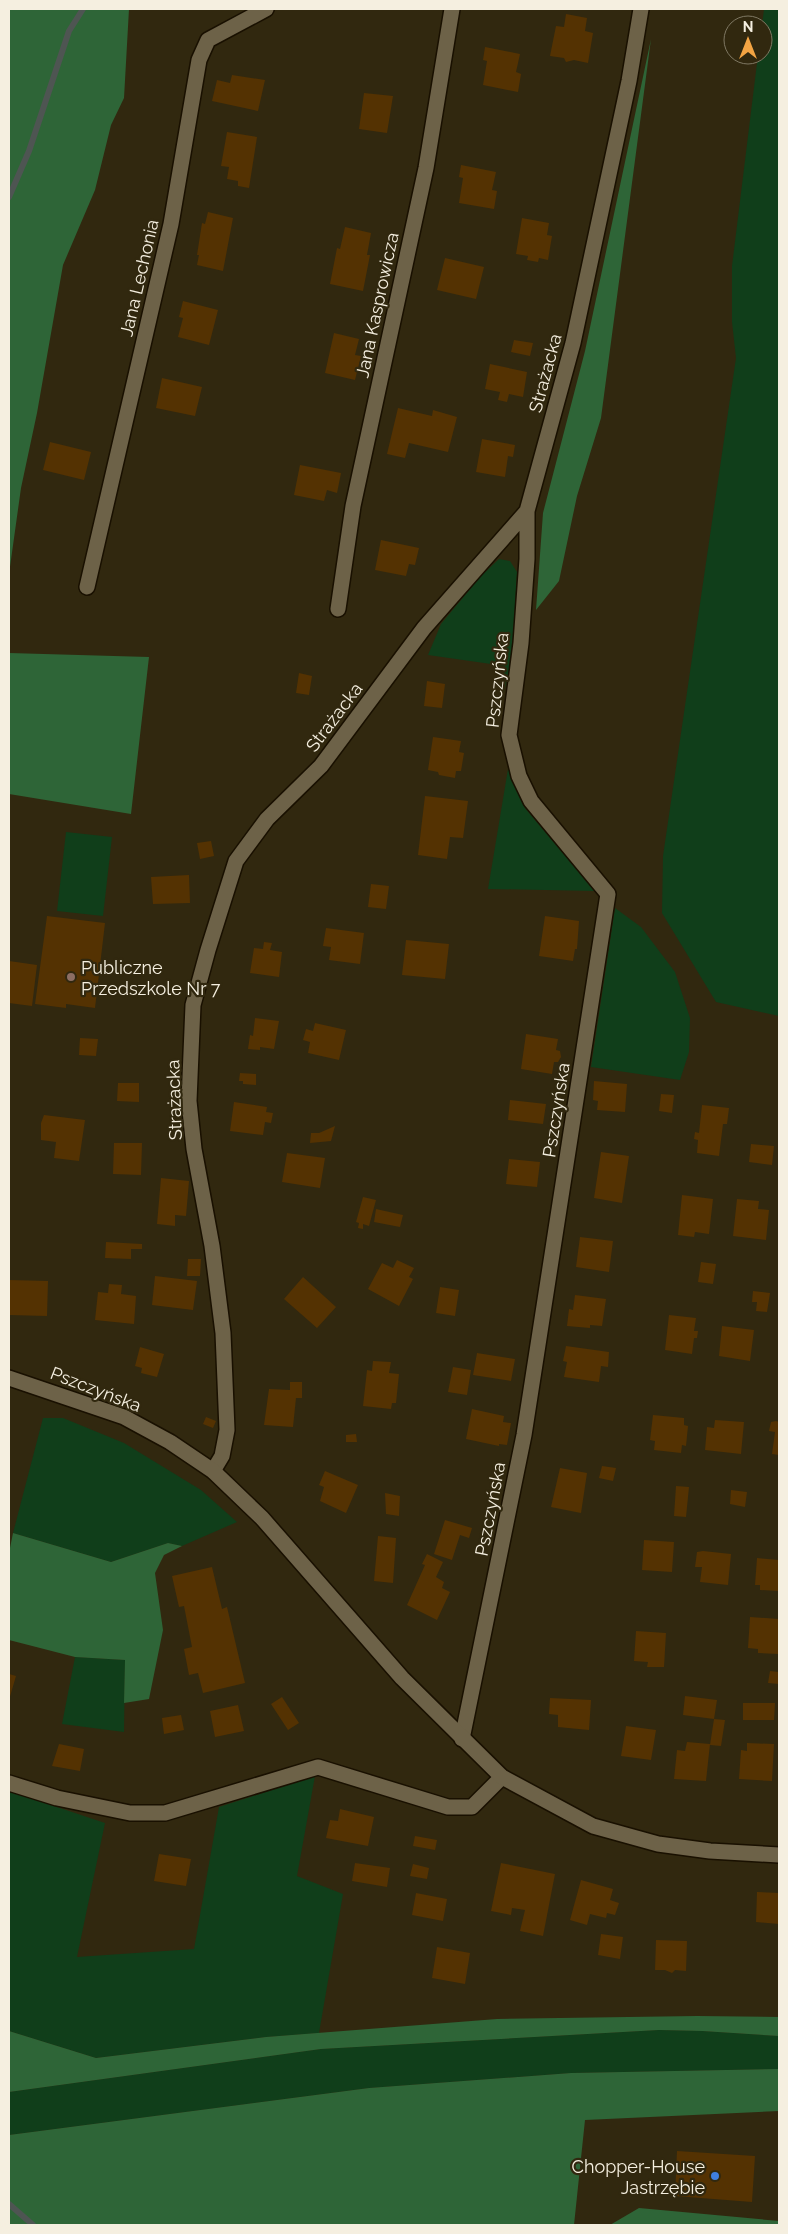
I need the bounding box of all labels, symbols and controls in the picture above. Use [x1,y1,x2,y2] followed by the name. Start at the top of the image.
[723,15,773,65] north arrow
[743,19,753,35] text: N
[115,217,163,339] street label: Jana Lechonia
[351,230,403,380] street label: Jana Kasprowicza
[524,331,566,415] street label: Strażacka
[482,631,512,729] street label: Pszczyńska
[301,678,367,756] street label: Strażacka
[81,957,221,999] place label: Publiczne Przedszkole Nr 7
[65,971,77,983] marker: Publiczne Przedszkole Nr 7
[162,1059,186,1141] street label: Strażacka
[538,1061,574,1159] street label: Pszczyńska
[48,1362,144,1416] street label: Pszczyńska
[471,1460,509,1558] street label: Pszczyńska
[572,2156,705,2198] place label: Chopper-House Jastrzębie
[709,2170,721,2182] marker: Chopper-House Jastrzębie

